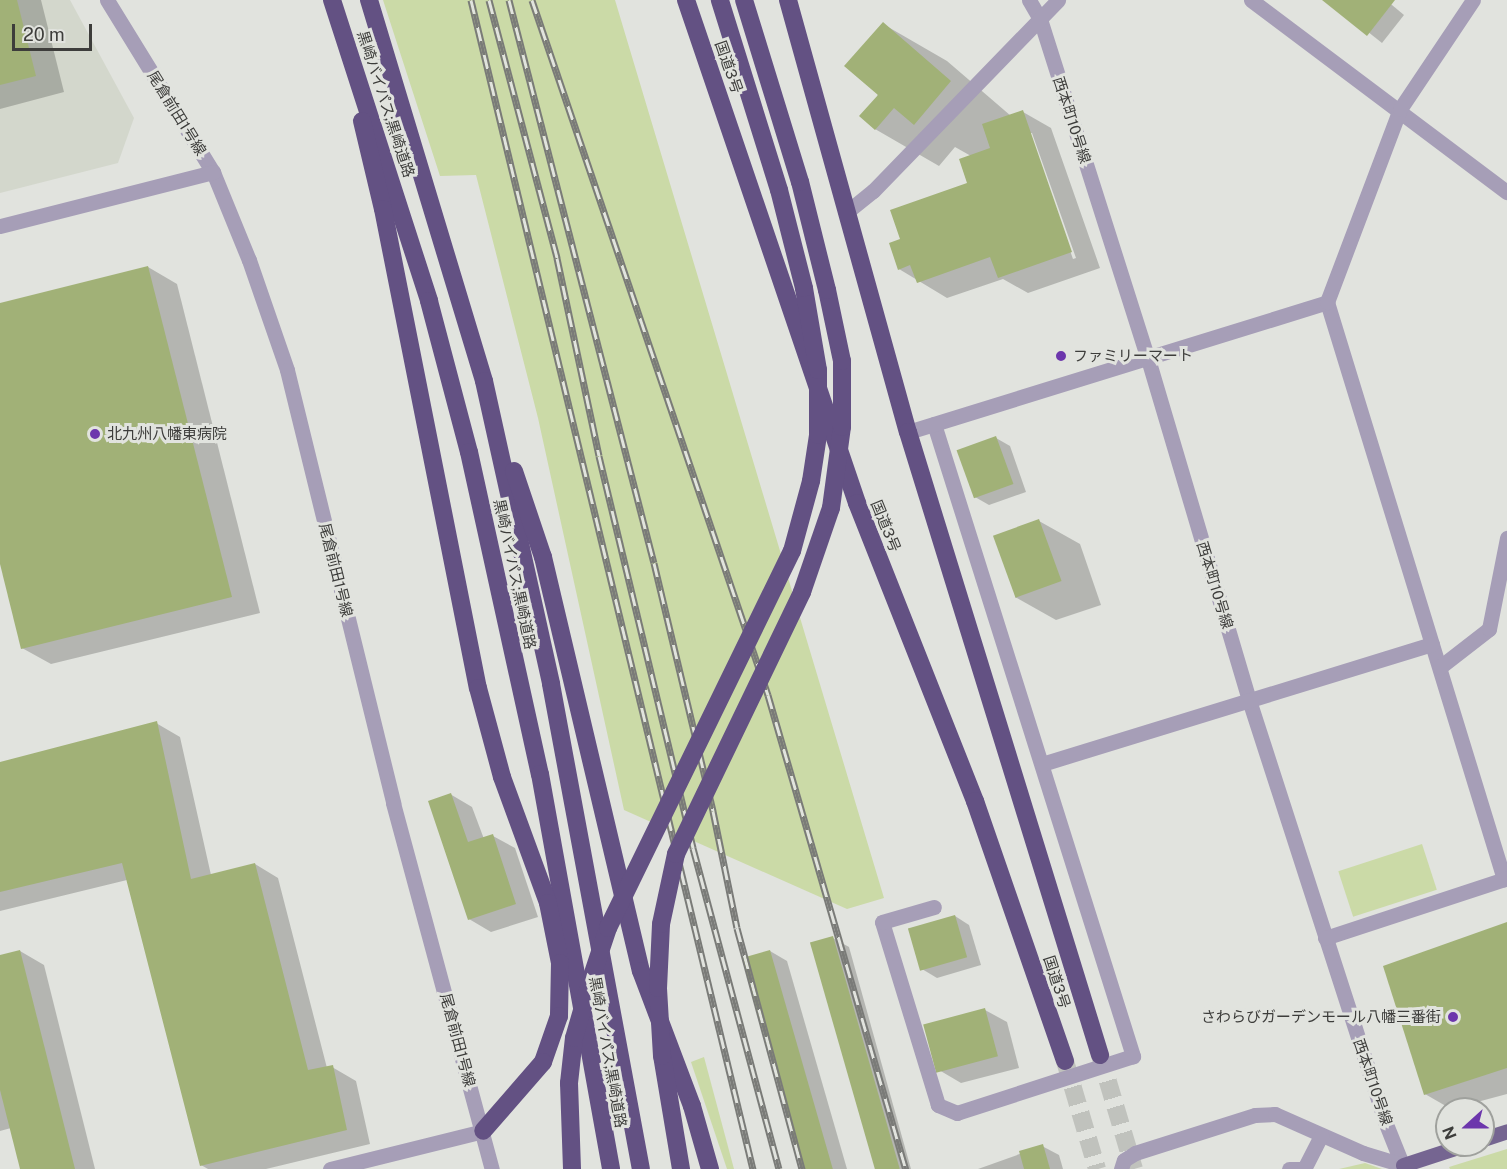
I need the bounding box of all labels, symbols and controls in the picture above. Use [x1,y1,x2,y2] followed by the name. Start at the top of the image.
[15,12,94,50] scale bar
[23,24,65,45] text: 20 m
[354,28,418,180] street label: 黒崎バイパス;黒崎道路
[712,38,746,96] street label: 国道3号
[144,67,210,159] street label: 尾倉前田1号線
[1049,74,1095,166] street label: 西本町10号線
[1073,347,1193,365] place label: ファミリーマート
[1054,349,1068,363] marker: ファミリーマート
[107,425,227,443] place label: 北九州八幡東病院
[88,427,102,441] marker: 北九州八幡東病院
[490,497,540,651] street label: 黒崎バイパス;黒崎道路
[867,497,905,555] street label: 国道3号
[316,521,356,619] street label: 尾倉前田1号線
[1193,539,1237,631] street label: 西本町10号線
[1040,953,1074,1011] street label: 国道3号
[586,975,630,1129] street label: 黒崎バイパス;黒崎道路
[437,991,479,1089] street label: 尾倉前田1号線
[1201,1008,1441,1026] place label: さわらびガーデンモール八幡三番街
[1446,1010,1460,1024] marker: さわらびガーデンモール八幡三番街
[1350,1036,1396,1128] street label: 西本町10号線
[1435,1097,1495,1157] north arrow
[1438,1124,1461,1142] text: N

